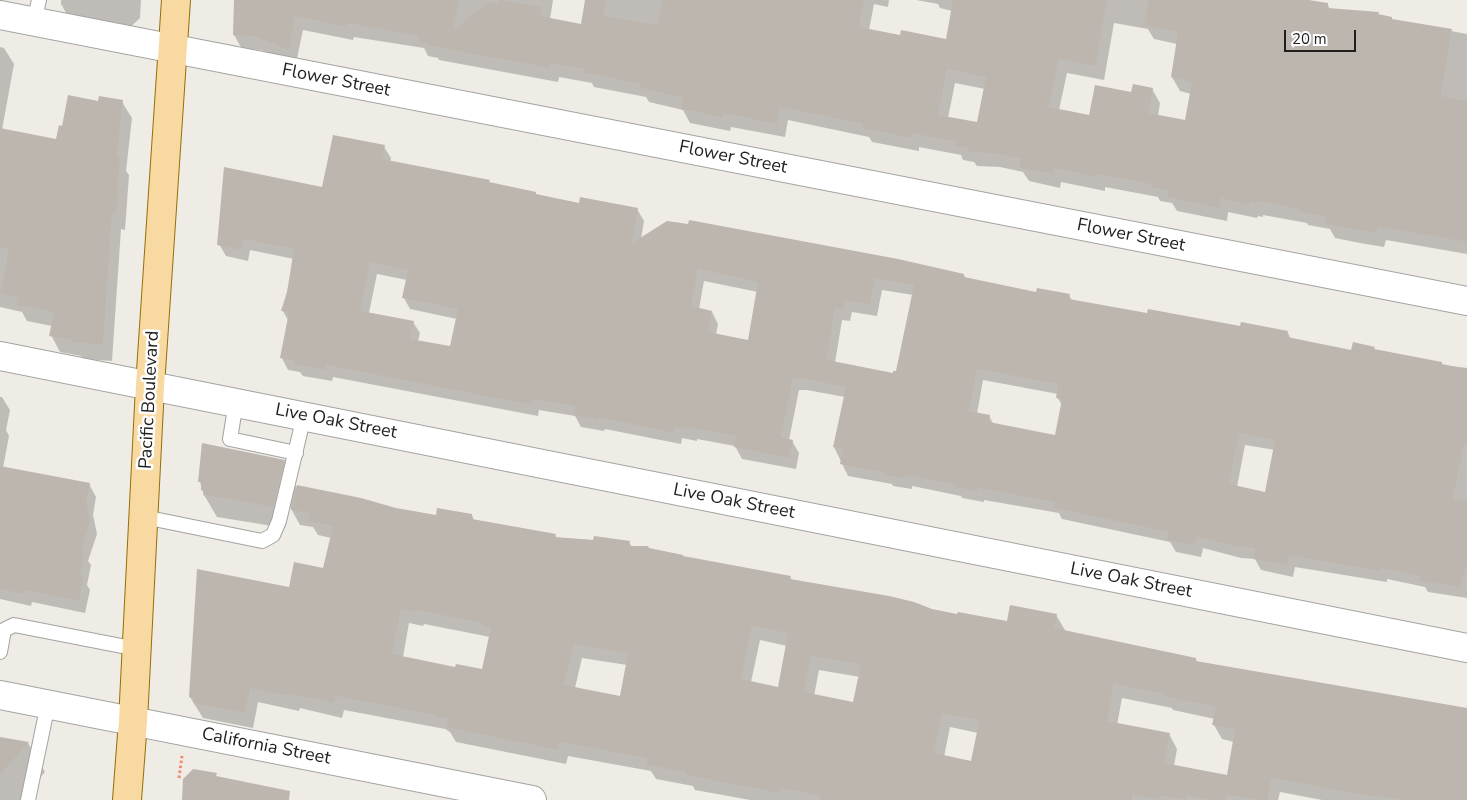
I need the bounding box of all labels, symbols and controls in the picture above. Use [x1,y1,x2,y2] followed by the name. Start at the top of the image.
[1287,20,1360,52] scale bar
[1292,29,1327,49] text: 20 m
[280,60,392,102] street label: Flower Street
[677,137,789,179] street label: Flower Street
[1075,215,1187,257] street label: Flower Street
[136,330,164,470] street label: Pacific Boulevard
[273,400,399,444] street label: Live Oak Street
[671,480,797,524] street label: Live Oak Street
[1068,559,1194,603] street label: Live Oak Street
[200,724,332,770] street label: California Street

